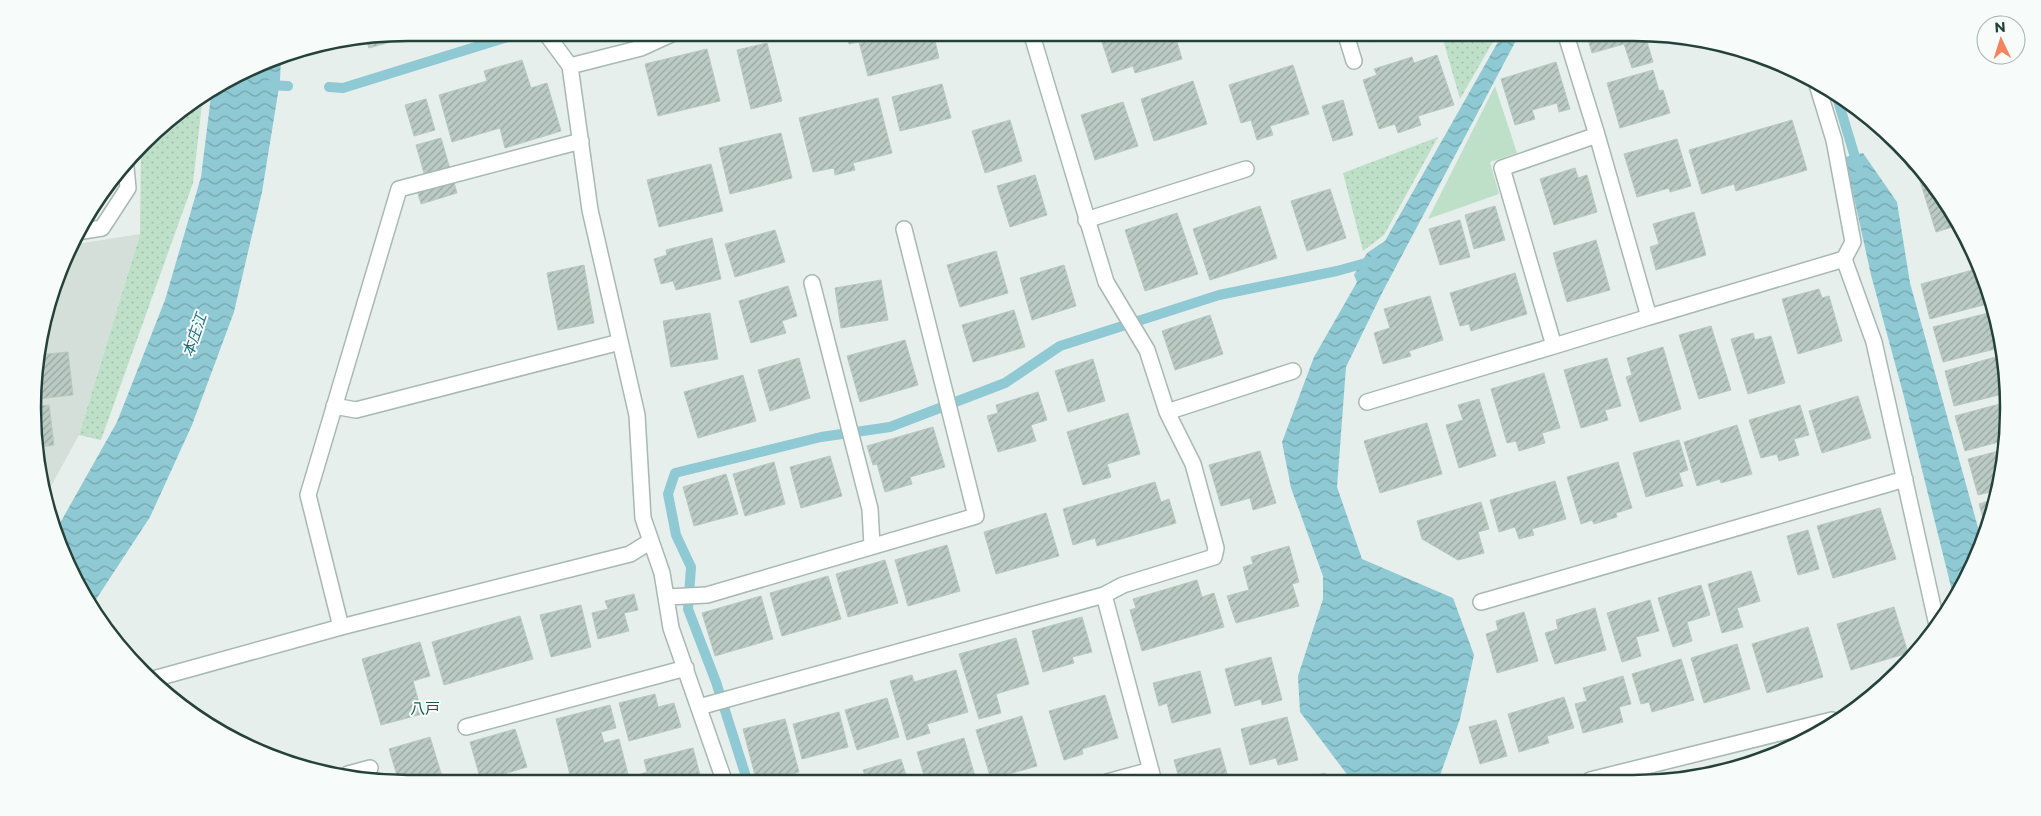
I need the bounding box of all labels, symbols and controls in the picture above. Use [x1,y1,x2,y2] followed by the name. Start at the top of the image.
[1976,15,2026,65] north arrow
[1994,18,2006,36] text: N
[178,309,211,359] water label: 本庄江
[410,699,440,718] district label: 八戸

